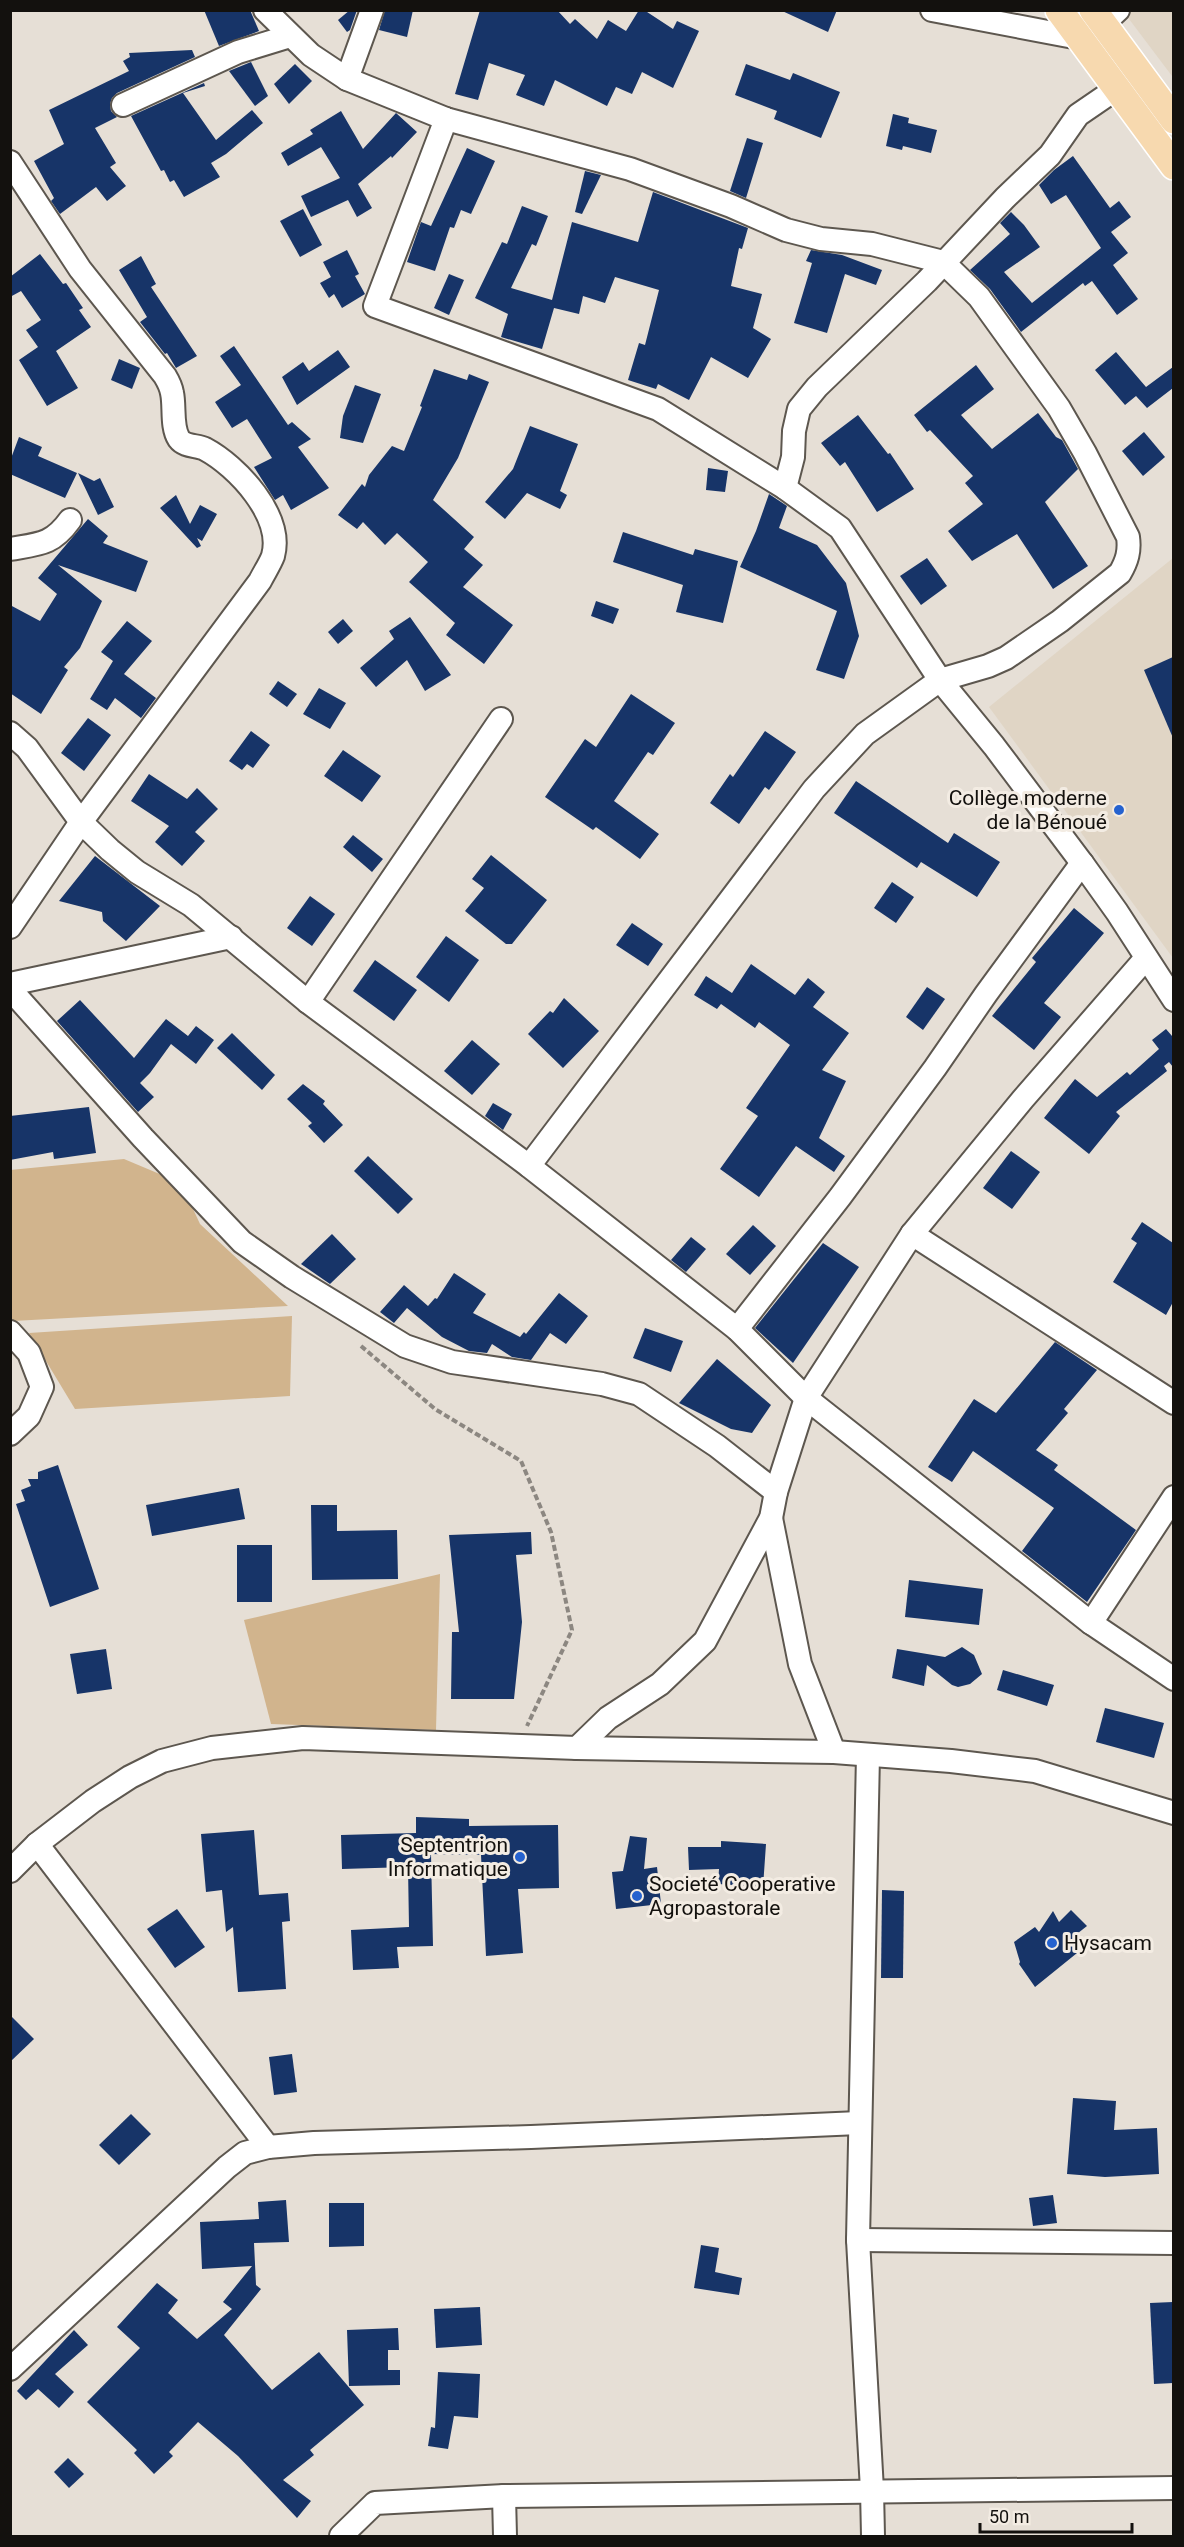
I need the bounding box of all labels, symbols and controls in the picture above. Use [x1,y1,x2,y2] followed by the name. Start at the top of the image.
[949,786,1107,834] place label: Collège moderne de la Bénoué
[1112,803,1126,817] marker: Collège moderne de la Bénoué
[388,1833,508,1881] place label: Septentrion Informatique
[513,1850,527,1864] marker: Septentrion Informatique
[649,1872,836,1920] place label: Societé Cooperative Agropastorale
[630,1889,644,1903] marker: Societé Cooperative Agropastorale
[1064,1931,1152,1955] place label: Hysacam
[1045,1936,1059,1950] marker: Hysacam
[980,2496,1132,2534] scale bar
[989,2506,1029,2527] text: 50 m

